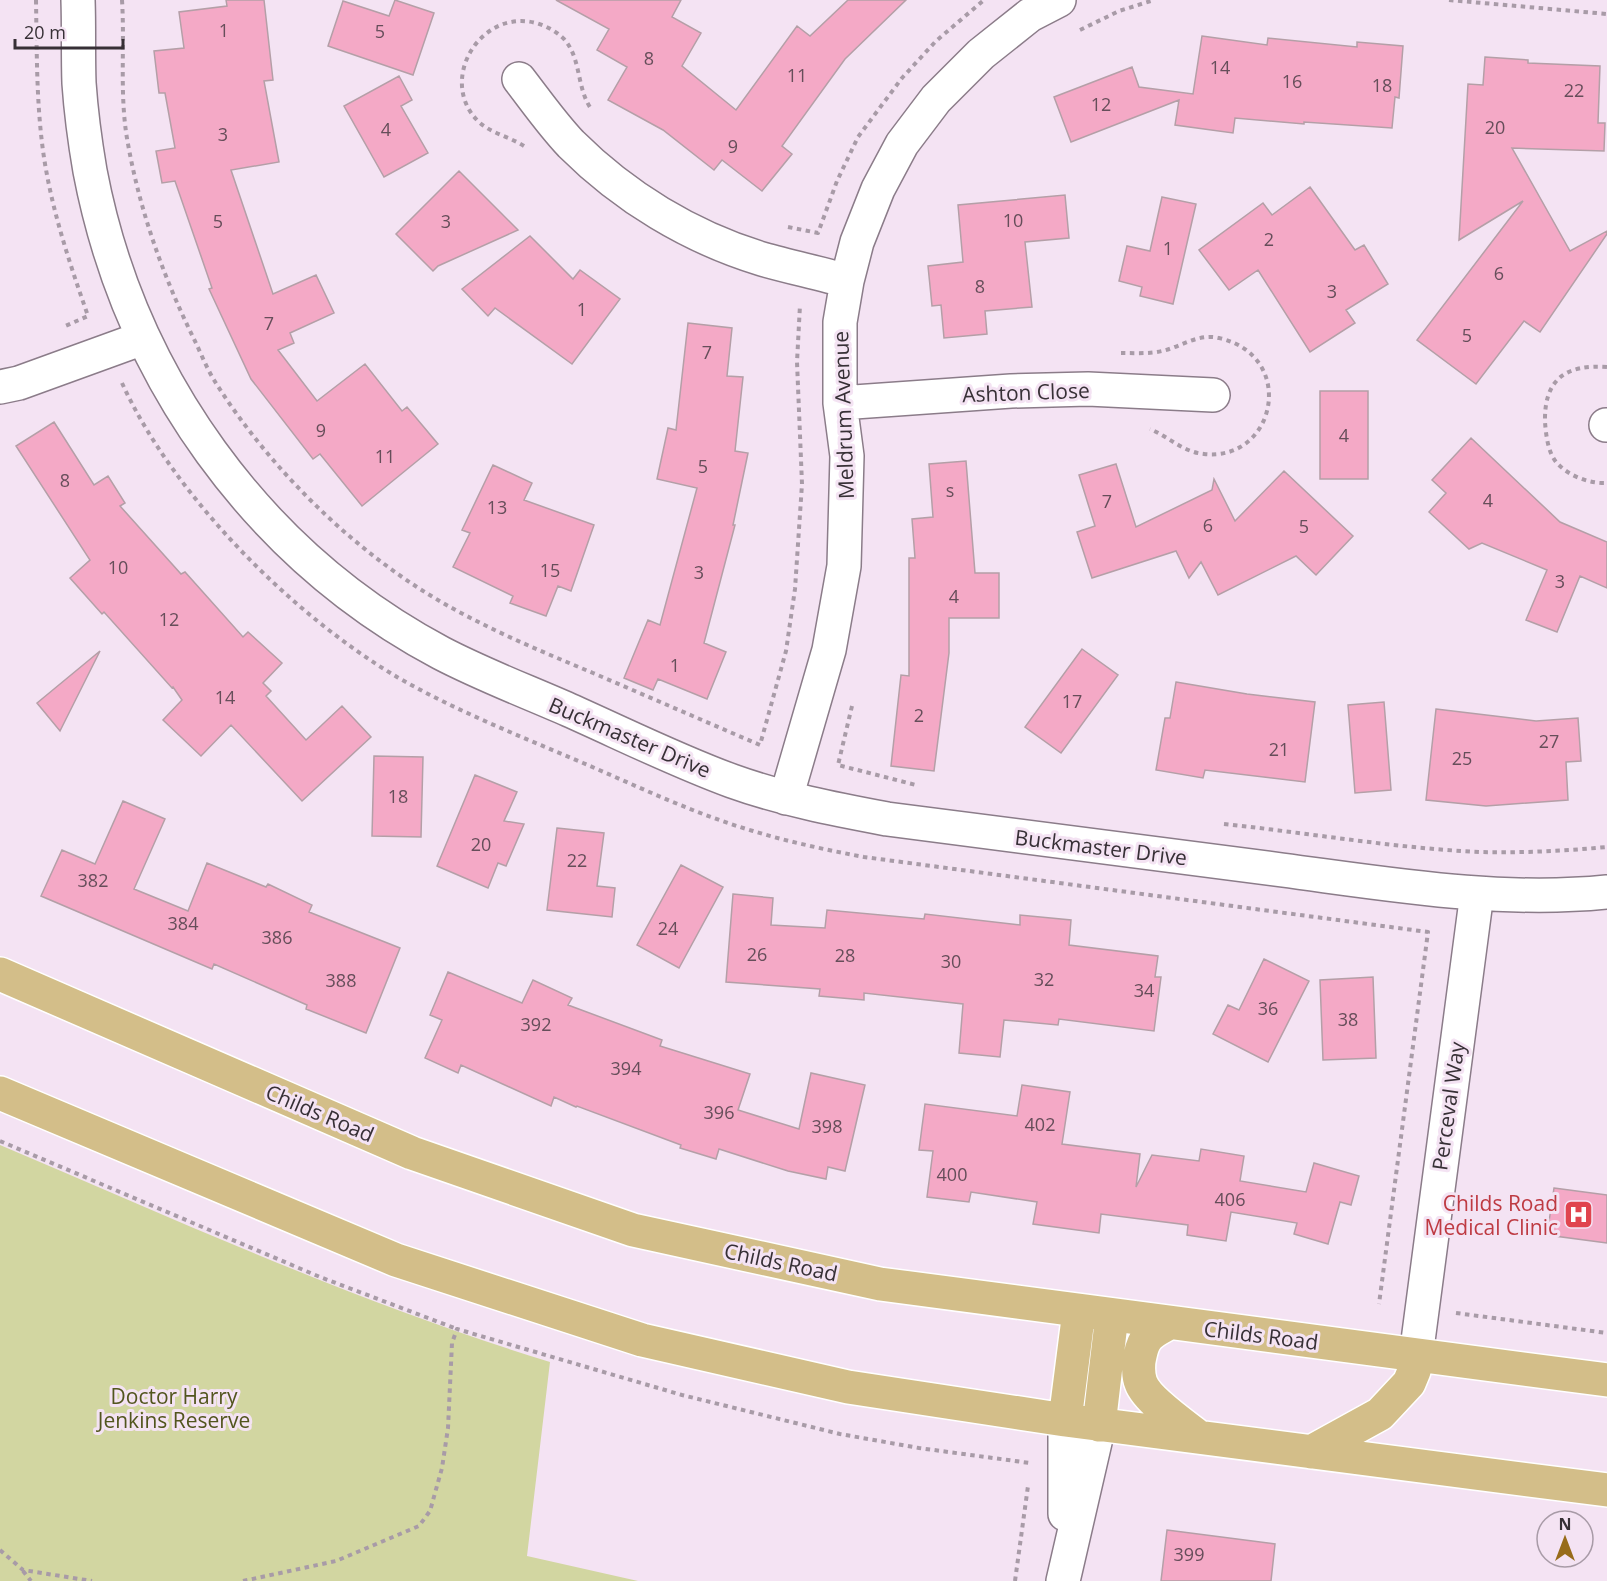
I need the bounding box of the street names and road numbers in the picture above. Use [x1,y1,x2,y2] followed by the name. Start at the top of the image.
[826,330,860,500] street label: Meldrum Avenue
[962,376,1090,408] street label: Ashton Close
[545,690,715,784] street label: Buckmaster Drive
[1013,823,1189,871] street label: Buckmaster Drive
[1425,1040,1471,1172] street label: Perceval Way
[262,1078,378,1148] street label: Childs Road
[722,1236,840,1288] street label: Childs Road
[1202,1314,1320,1356] street label: Childs Road

